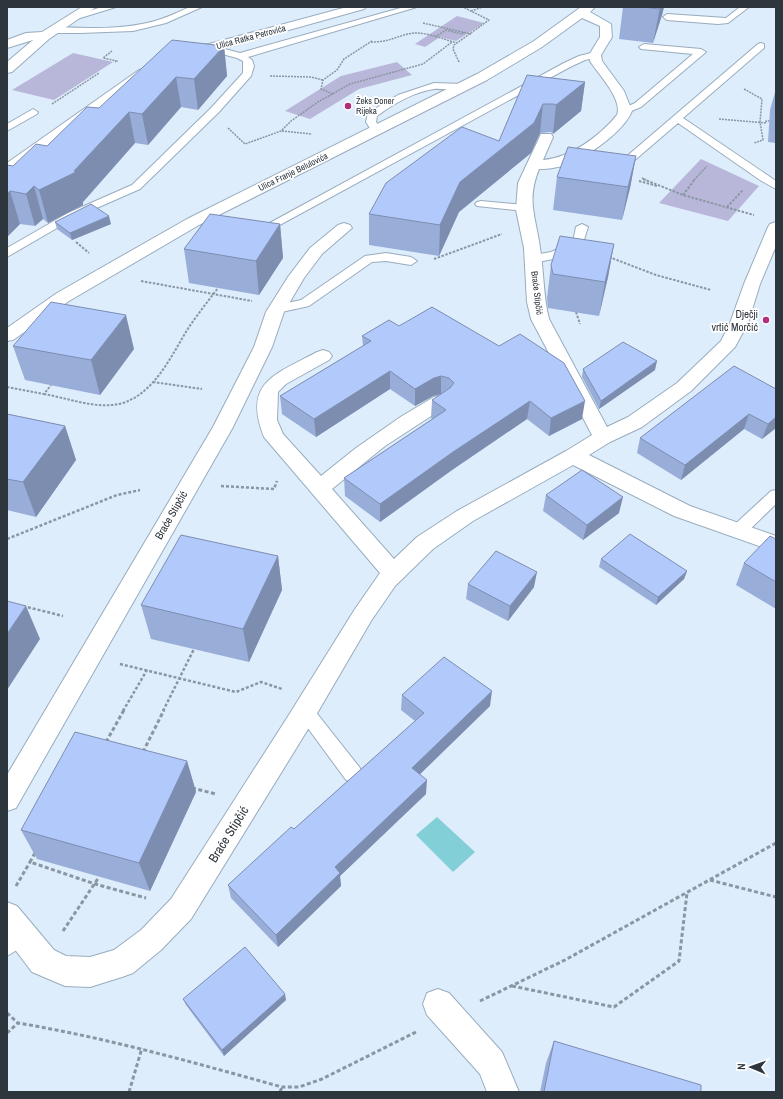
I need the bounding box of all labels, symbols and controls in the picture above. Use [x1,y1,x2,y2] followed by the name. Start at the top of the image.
[215,22,287,52] street label: Ulica Ratka Petrovića
[356,95,395,117] place label: Žeks Doner Rijeka
[343,101,353,111] marker: Žeks Doner Rijeka
[256,150,330,194] street label: Ulica Franje Belulovića
[528,270,546,316] street label: Braće Stipčić
[711,307,758,334] place label: Dječji vrtić Morčić
[761,315,771,325] marker: Dječji vrtić Morčić
[152,488,191,542] street label: Braće Stipčić
[204,803,252,866] street label: Braće Stipčić
[731,1047,771,1087] north arrow
[734,1063,748,1070] text: N

